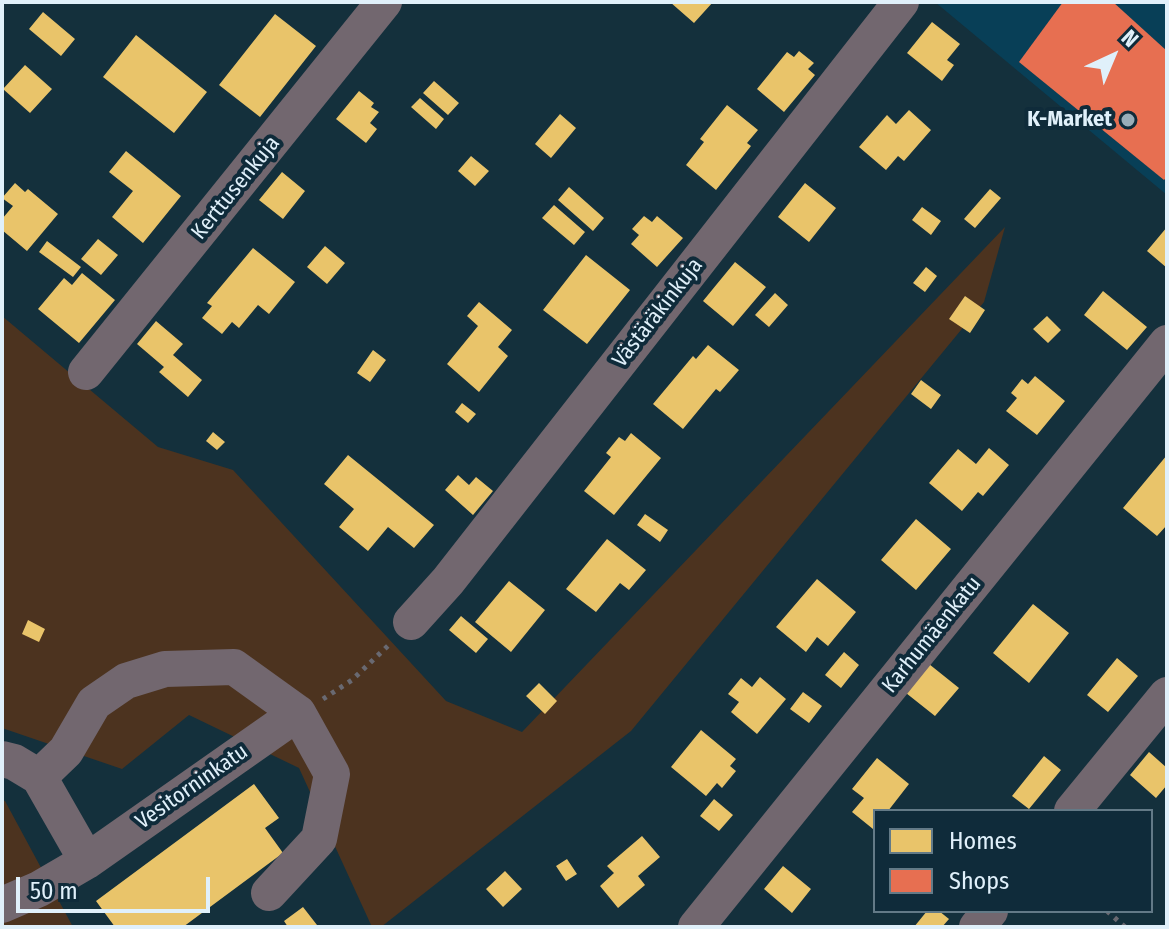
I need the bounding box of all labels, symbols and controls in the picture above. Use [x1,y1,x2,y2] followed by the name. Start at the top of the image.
[1073,16,1153,96] north arrow
[1116,24,1144,53] text: N
[1027,107,1112,133] place label: K-Market
[1119,111,1137,129] marker: K-Market
[186,131,286,245] street label: Kerttusenkuja
[607,253,709,373] street label: Västäräkinkuja
[877,571,987,699] street label: Karhumäenkatu
[131,739,253,835] street label: Vesitorninkatu
[873,809,1153,913] legend
[949,827,1017,855] text: Homes
[20,861,214,911] scale bar
[949,867,1009,895] text: Shops
[30,877,78,905] text: 50 m

